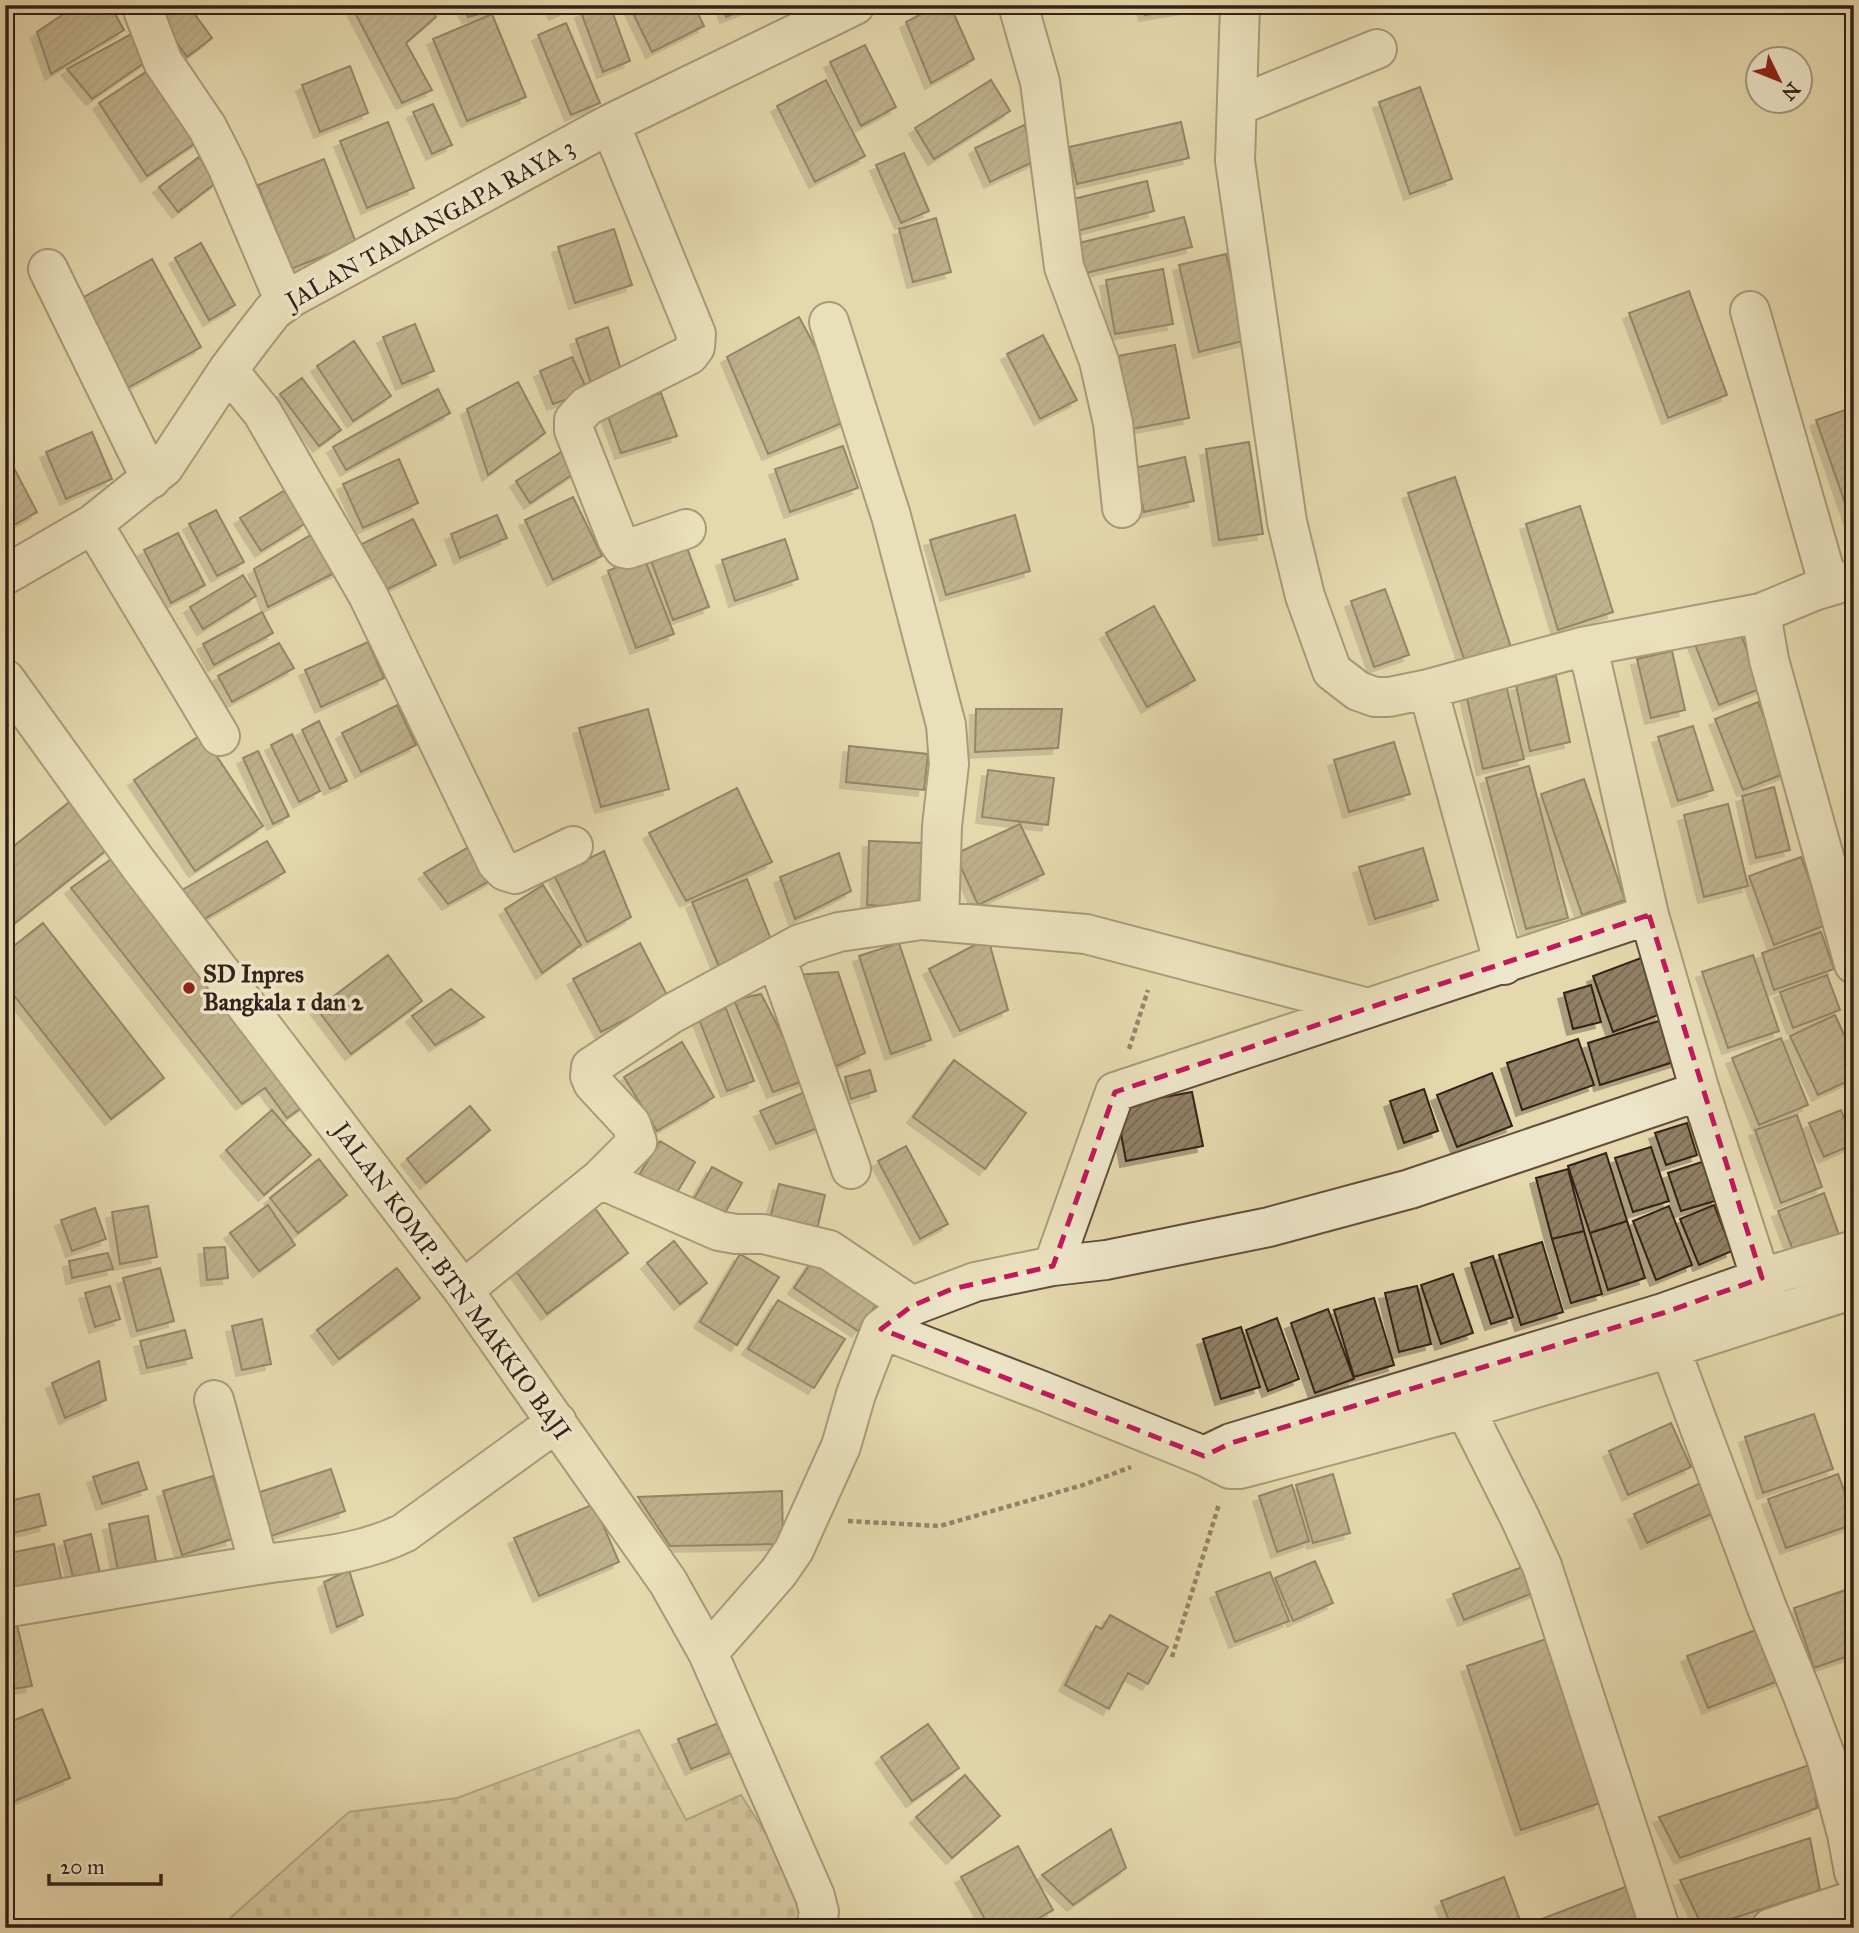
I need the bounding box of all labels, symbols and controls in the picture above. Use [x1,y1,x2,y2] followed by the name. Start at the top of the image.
[1744,46,1814,116] north arrow
[1777,78,1805,105] text: N
[278,132,580,317] street label: JALAN TAMANGAPA RAYA 3
[203,959,364,1017] place label: SD Inpres Bangkala 1 dan 2
[181,980,197,996] marker: SD Inpres Bangkala 1 dan 2
[325,1114,577,1446] street label: JALAN KOMP. BTN MAKKIO BAJI
[49,1842,161,1886] scale bar
[60,1854,105,1880] text: 20 m

